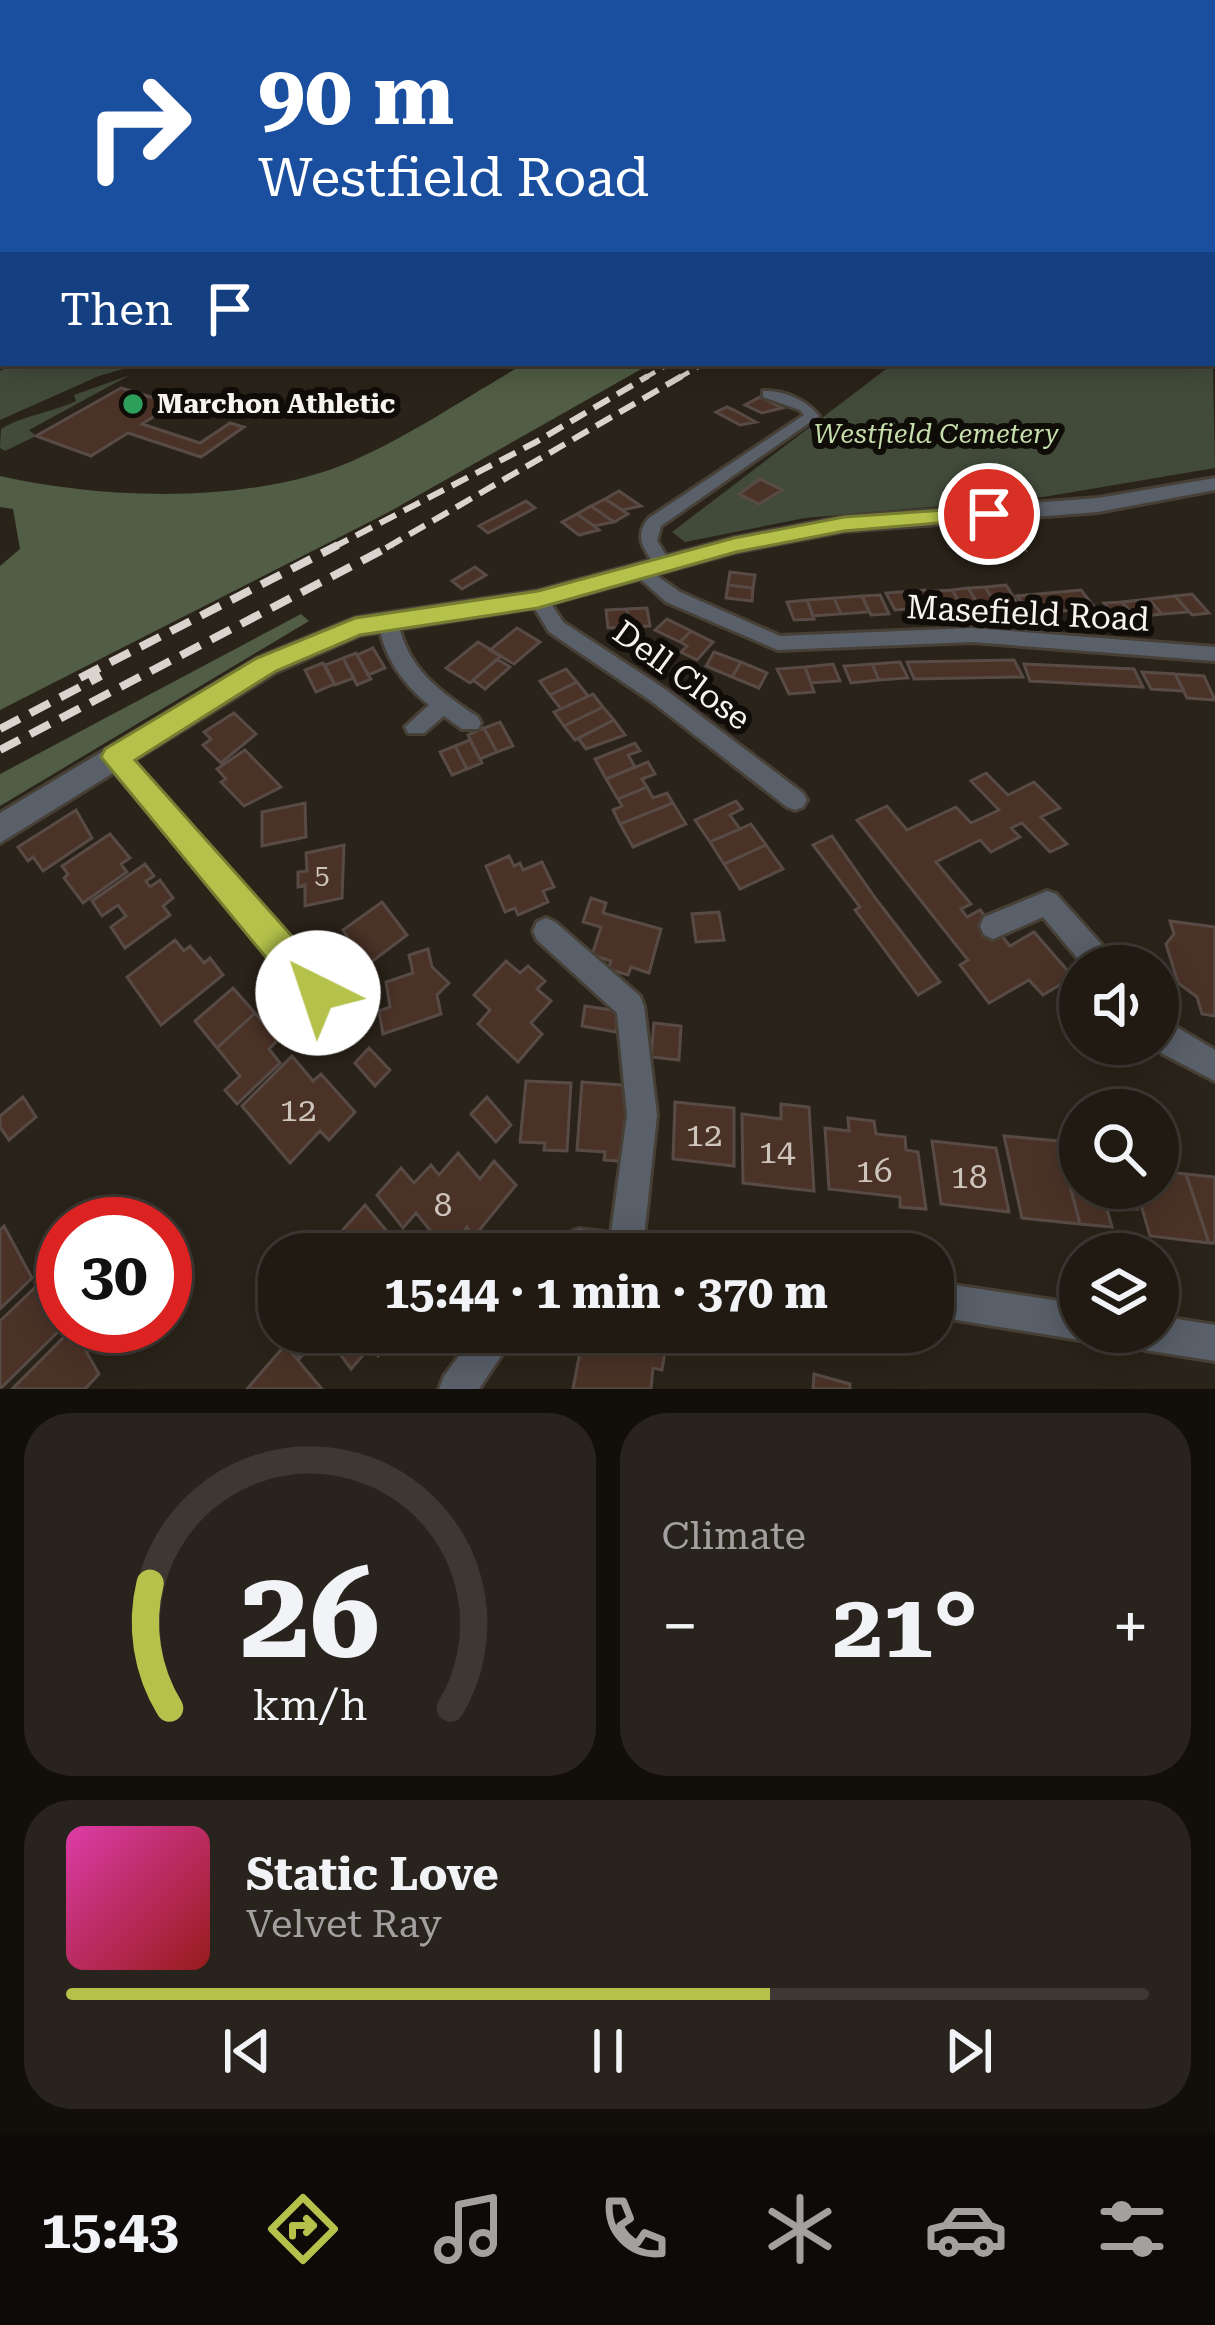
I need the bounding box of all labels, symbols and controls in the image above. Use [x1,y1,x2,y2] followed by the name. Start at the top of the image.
[258,46,454,144] text: 90 m
[60,48,216,204] icon: right
[258,146,649,209] text: Westfield Road
[197,276,263,342] icon: arrive
[60,283,173,336] text: Then
[157,388,395,420] place label: Marchon Athletic
[120,391,146,417] marker: Marchon Athletic
[813,418,1060,450] park label: Westfield Cemetery
[938,463,1040,565] pin
[956,481,1022,547] icon: arrive
[905,587,1151,639] street label: Masefield Road
[606,612,758,738] street label: Dell Close
[314,859,330,891] house number: 5
[255,930,381,1056] position arrow
[1059,945,1179,1353] map controls
[1059,945,1179,1065] button: sound
[1059,1089,1179,1209] button: search
[280,1090,316,1129] house number: 12
[686,1115,722,1154] house number: 12
[759,1132,796,1171] house number: 14
[856,1151,892,1190] house number: 16
[951,1157,987,1196] house number: 18
[434,1185,452,1224] house number: 8
[36,1197,192,1353] speed limit sign: 30
[1059,1233,1179,1353] button: layers
[384,1266,828,1319] text: 15:44 · 1 min · 370 m
[662,1513,806,1559] text: Climate
[240,1541,380,1687] text: 26
[832,1574,978,1679] text: 21°
[662,1588,698,1665] text: −
[1112,1588,1149,1665] text: +
[252,1679,367,1729] text: km/h
[246,1848,499,1901] text: Static Love
[246,1901,442,1947] text: Velvet Ray
[214,2018,280,2084] icon: previous
[575,2018,641,2084] icon: pause
[936,2018,1002,2084] icon: next
[261,2187,345,2271] icon: directions
[427,2187,511,2271] icon: music
[592,2187,676,2271] icon: phone
[758,2187,842,2271] icon: climate
[924,2187,1008,2271] icon: car
[1090,2187,1174,2271] icon: filters
[41,2198,179,2261] text: 15:43

